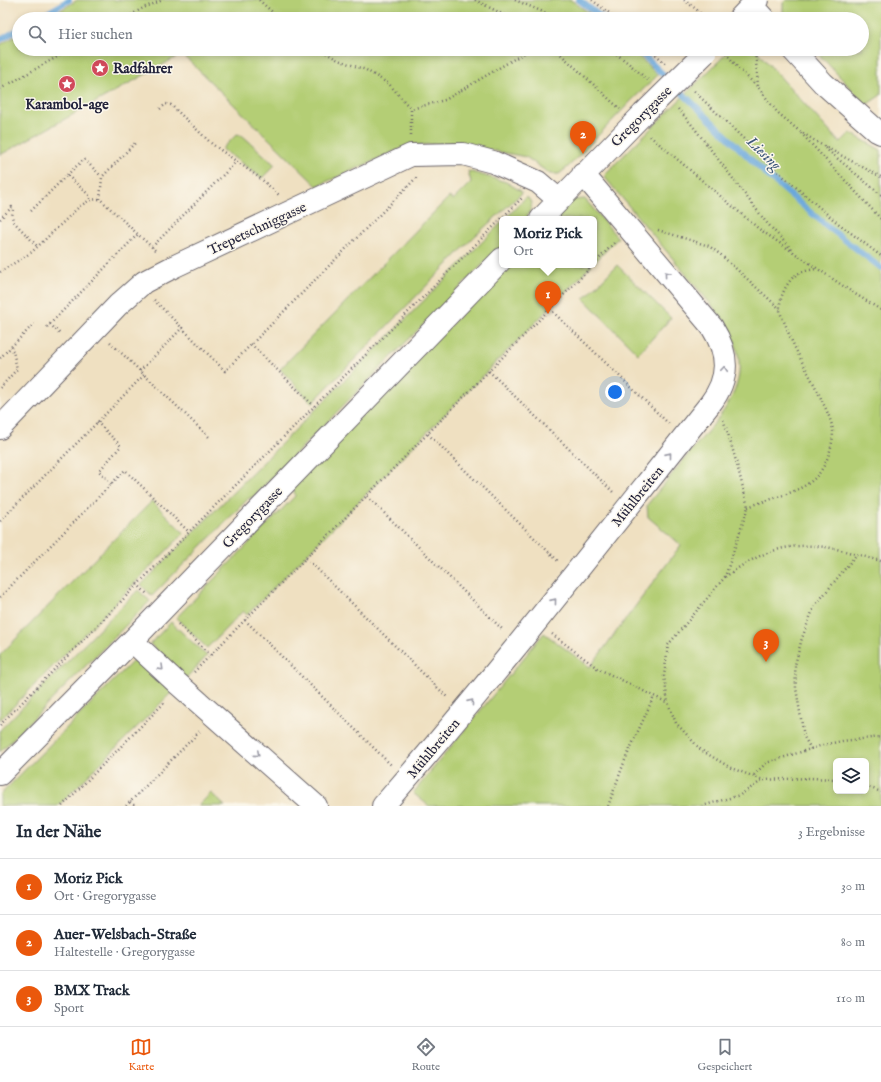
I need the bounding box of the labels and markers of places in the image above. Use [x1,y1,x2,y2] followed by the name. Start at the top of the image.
[90,58,110,78] place icon: Radfahrer
[113,60,173,78] place label: Radfahrer
[57,74,77,94] place icon: Karambol-age
[25,96,109,114] place label: Karambol-age
[570,121,596,154] pin: 2
[535,281,561,314] pin: 1
[753,629,779,662] pin: 3

